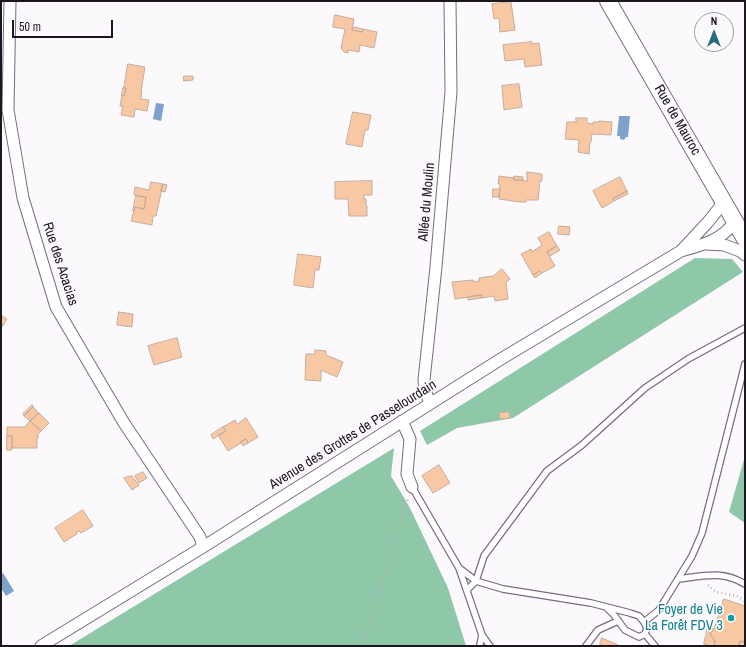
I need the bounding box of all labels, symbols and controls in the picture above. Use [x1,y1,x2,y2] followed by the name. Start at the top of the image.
[14,12,115,38] scale bar
[694,12,734,52] north arrow
[711,14,717,28] text: N
[19,19,41,35] text: 50 m
[650,82,704,158] street label: Rue de Mauroc
[415,162,439,242] street label: Allée du Moulin
[39,220,81,308] street label: Rue des Acacias
[266,377,440,493] street label: Avenue des Grottes de Passelourdain
[645,602,723,634] place label: Foyer de Vie La Forêt FDV 3
[726,613,736,623] marker: Foyer de Vie La Forêt FDV 3

